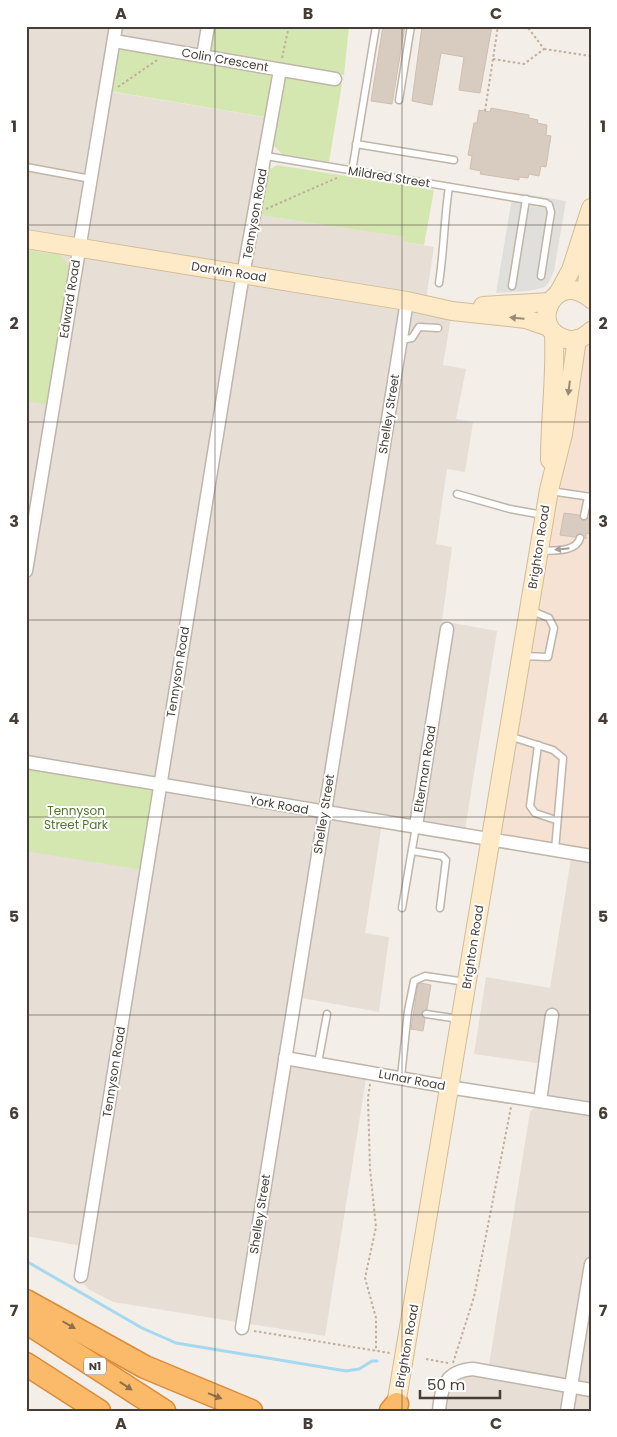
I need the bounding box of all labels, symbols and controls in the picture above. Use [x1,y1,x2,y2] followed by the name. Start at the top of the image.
[115,2,127,25] text: A
[303,2,313,25] text: B
[490,2,502,25] text: C
[180,44,270,76] street label: Colin Crescent
[11,115,17,138] text: 1
[600,115,606,138] text: 1
[347,162,431,191] street label: Mildred Street
[238,167,271,261] street label: Tennyson Road
[190,257,268,286] street label: Darwin Road
[55,258,84,339] street label: Edward Road
[9,312,19,335] text: 2
[598,312,608,335] text: 2
[509,314,525,322] one-way arrow
[374,373,403,455] street label: Shelley Street
[565,380,573,396] one-way arrow
[523,504,554,590] street label: Brighton Road
[9,510,19,533] text: 3
[598,510,608,533] text: 3
[554,545,570,553] one-way arrow
[162,625,193,719] street label: Tennyson Road
[9,707,20,730] text: 4
[598,707,609,730] text: 4
[409,724,440,814] street label: Elterman Road
[309,773,338,855] street label: Shelley Street
[248,791,310,818] street label: York Road
[44,802,109,833] park label: Tennyson Street Park
[457,904,488,990] street label: Brighton Road
[9,905,19,928] text: 5
[598,905,608,928] text: 5
[98,1025,129,1119] street label: Tennyson Road
[377,1065,447,1094] street label: Lunar Road
[9,1102,19,1125] text: 6
[598,1102,608,1125] text: 6
[245,1173,274,1255] street label: Shelley Street
[10,1299,19,1322] text: 7
[599,1299,608,1322] text: 7
[391,1303,422,1389] street label: Brighton Road
[62,1321,75,1330] one-way arrow
[84,1358,106,1374] road number: N1
[420,1367,500,1399] scale bar
[427,1374,465,1395] text: 50 m
[119,1381,133,1391] one-way arrow
[207,1393,222,1400] one-way arrow
[115,1412,127,1435] text: A
[303,1412,313,1435] text: B
[490,1412,502,1435] text: C

